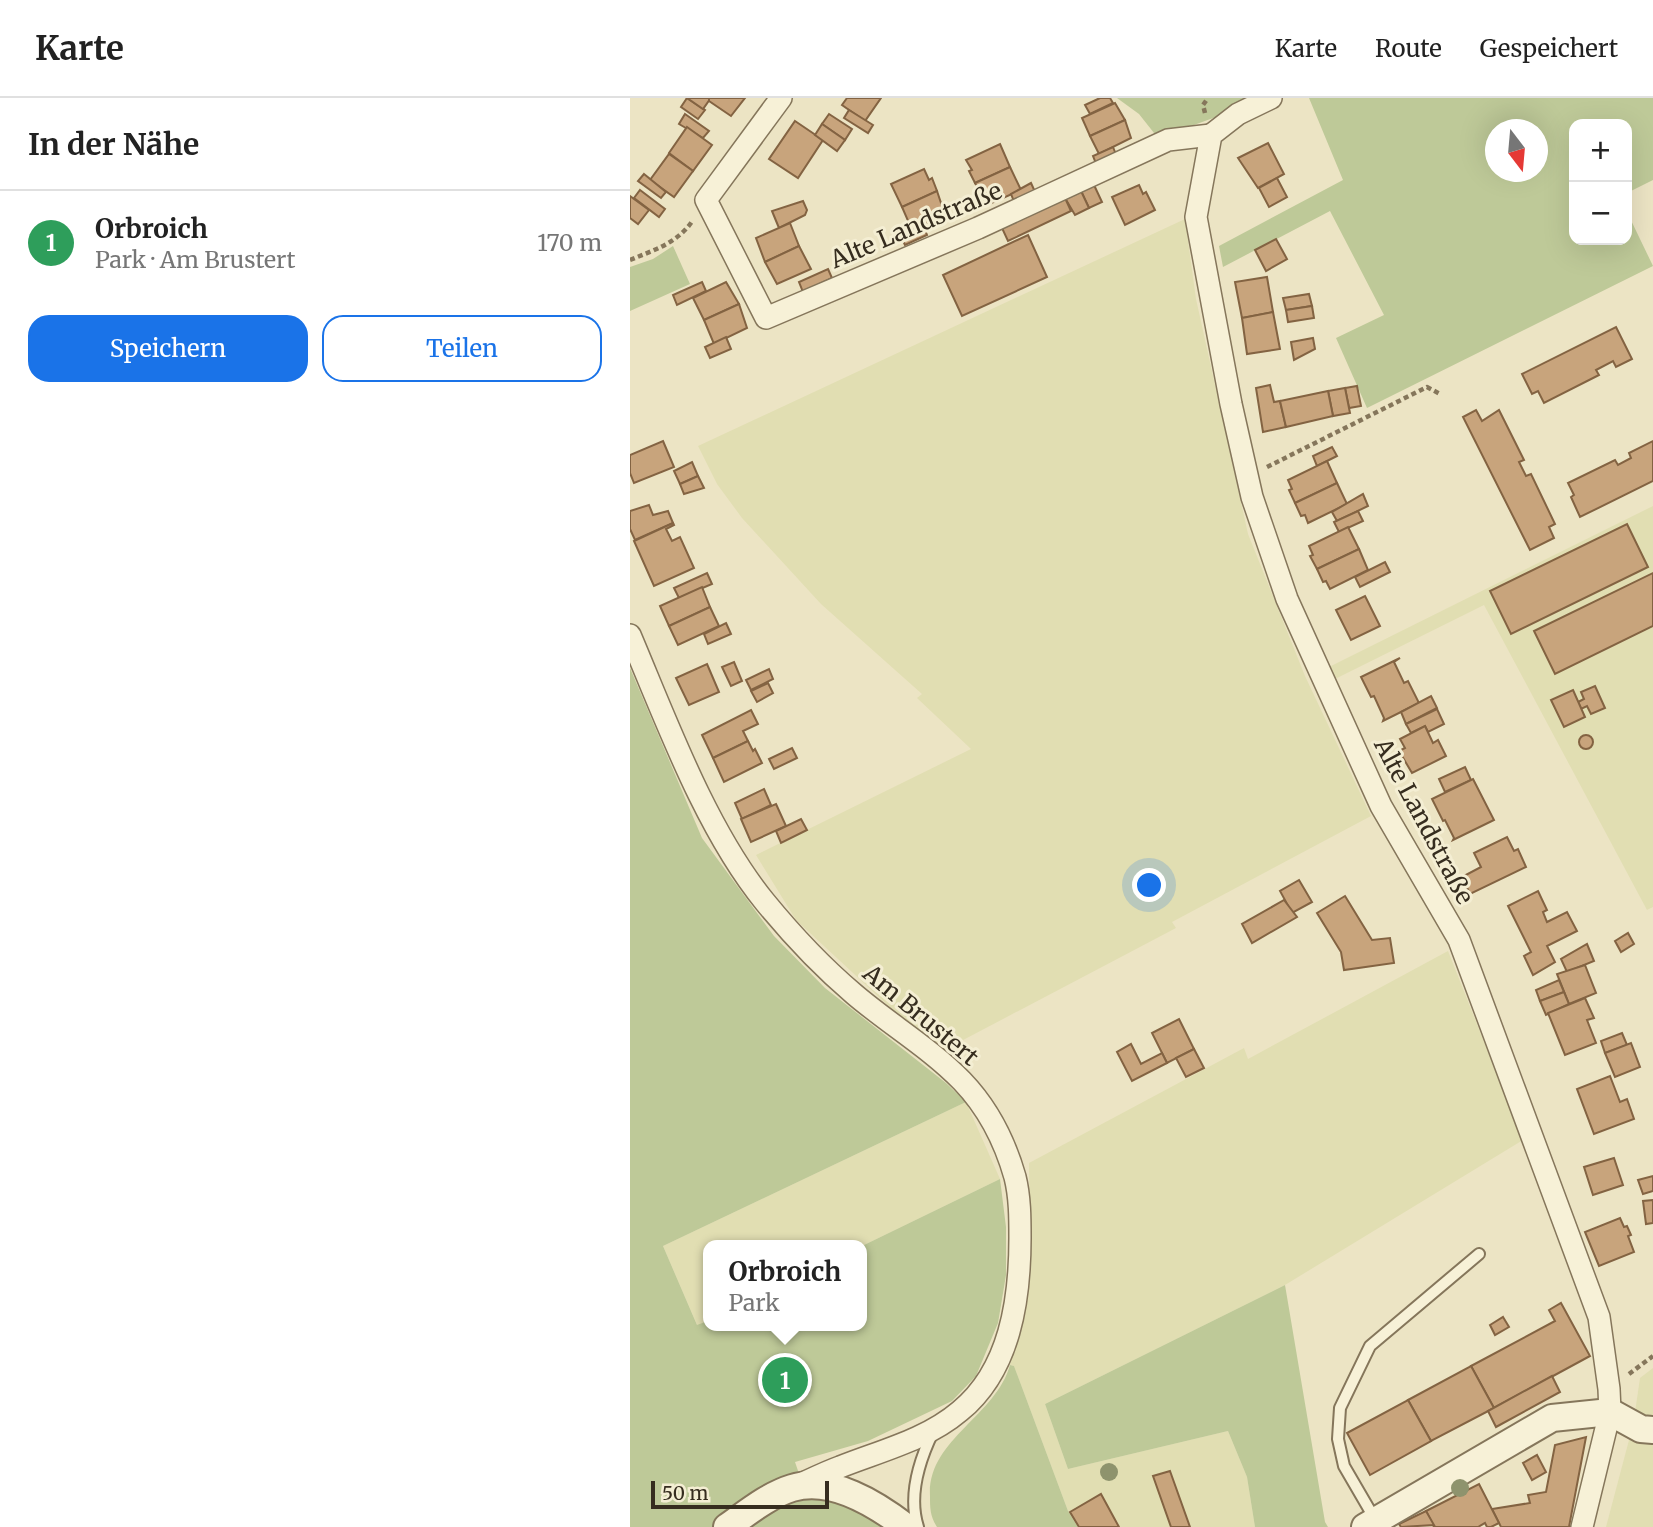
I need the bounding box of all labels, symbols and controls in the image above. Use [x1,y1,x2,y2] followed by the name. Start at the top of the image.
[35,28,124,69] text: Karte
[1275,33,1337,64] text: Karte
[1375,33,1442,64] text: Route
[1480,33,1618,64] text: Gespeichert
[1485,119,1548,182] north arrow
[1569,119,1632,245] map controls
[1569,119,1632,182] button: +
[28,125,199,163] text: In der Nähe
[824,175,1007,276] street label: Alte Landstraße
[1569,182,1632,245] button: −
[95,212,208,245] text: Orbroich
[46,228,56,257] text: 1
[537,228,602,257] text: 170 m
[95,245,295,274] text: Park · Am Brustert
[28,315,308,382] button: Speichern
[322,315,602,382] button: Teilen
[1367,732,1481,909] street label: Alte Landstraße
[1132,868,1166,902] your location
[856,957,986,1073] street label: Am Brustert
[703,1240,867,1331] popup
[729,1255,841,1288] text: Orbroich
[729,1288,780,1317] text: Park
[762,1354,808,1406] pin: 1
[651,1478,830,1510] scale bar
[662,1481,708,1505] text: 50 m

